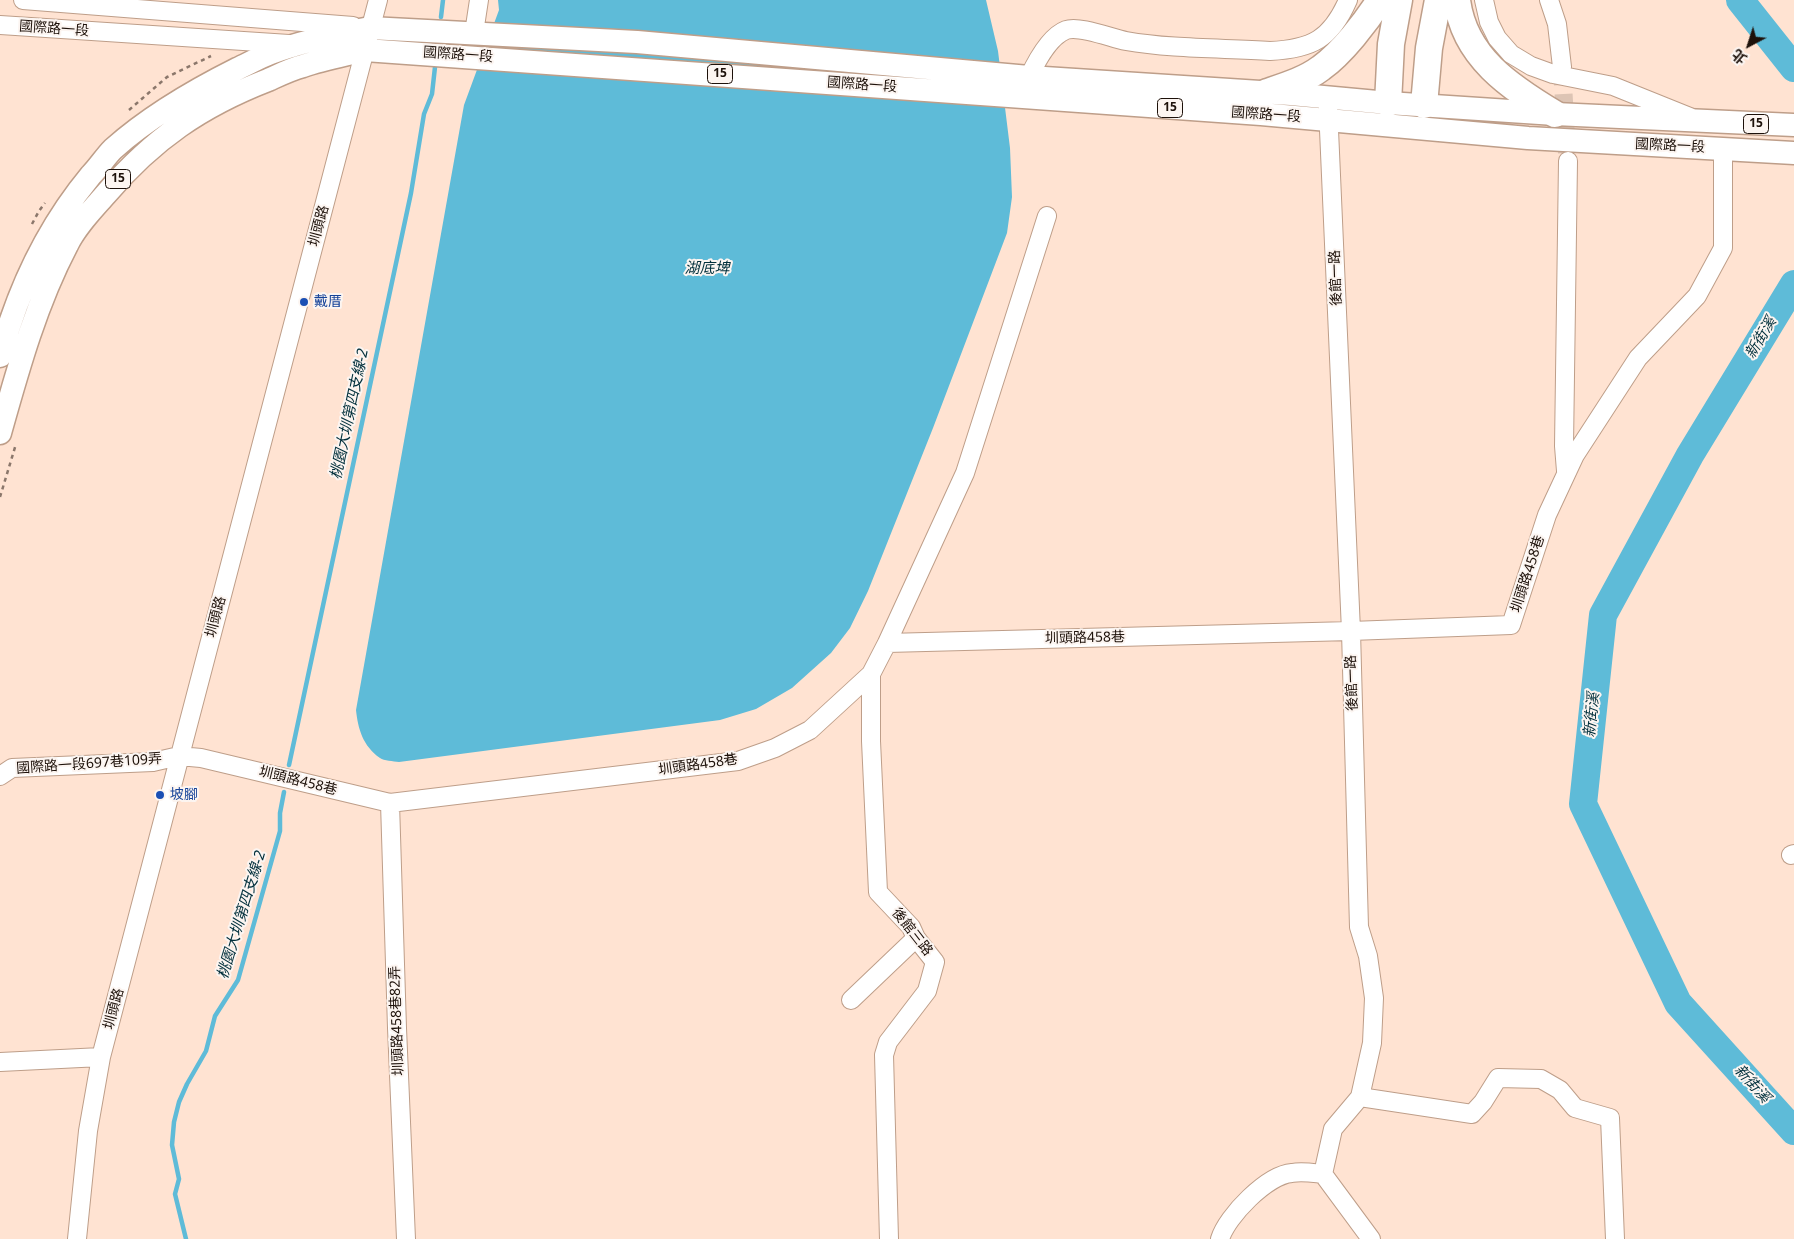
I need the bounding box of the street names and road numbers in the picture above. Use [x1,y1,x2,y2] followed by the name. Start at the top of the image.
[18,18,90,40] street label: 國際路一段
[422,44,494,66] street label: 國際路一段
[708,64,732,84] road number: 15
[826,74,898,96] street label: 國際路一段
[1158,99,1182,118] road number: 15
[1230,104,1302,126] street label: 國際路一段
[1744,115,1768,134] road number: 15
[1635,136,1705,156] street label: 國際路一段
[106,170,130,188] road number: 15
[305,204,333,248] street label: 圳頭路
[1327,250,1345,306] street label: 後館一路
[1508,533,1548,615] street label: 圳頭路458巷
[202,595,230,639] street label: 圳頭路
[1045,629,1125,647] street label: 圳頭路458巷
[1343,655,1361,711] street label: 後館一路
[16,751,162,777] street label: 國際路一段697巷109弄
[657,751,739,779] street label: 圳頭路458巷
[257,763,339,799] street label: 圳頭路458巷
[888,905,936,959] street label: 後館三路
[387,966,407,1076] street label: 圳頭路458巷82弄
[100,987,128,1031] street label: 圳頭路

